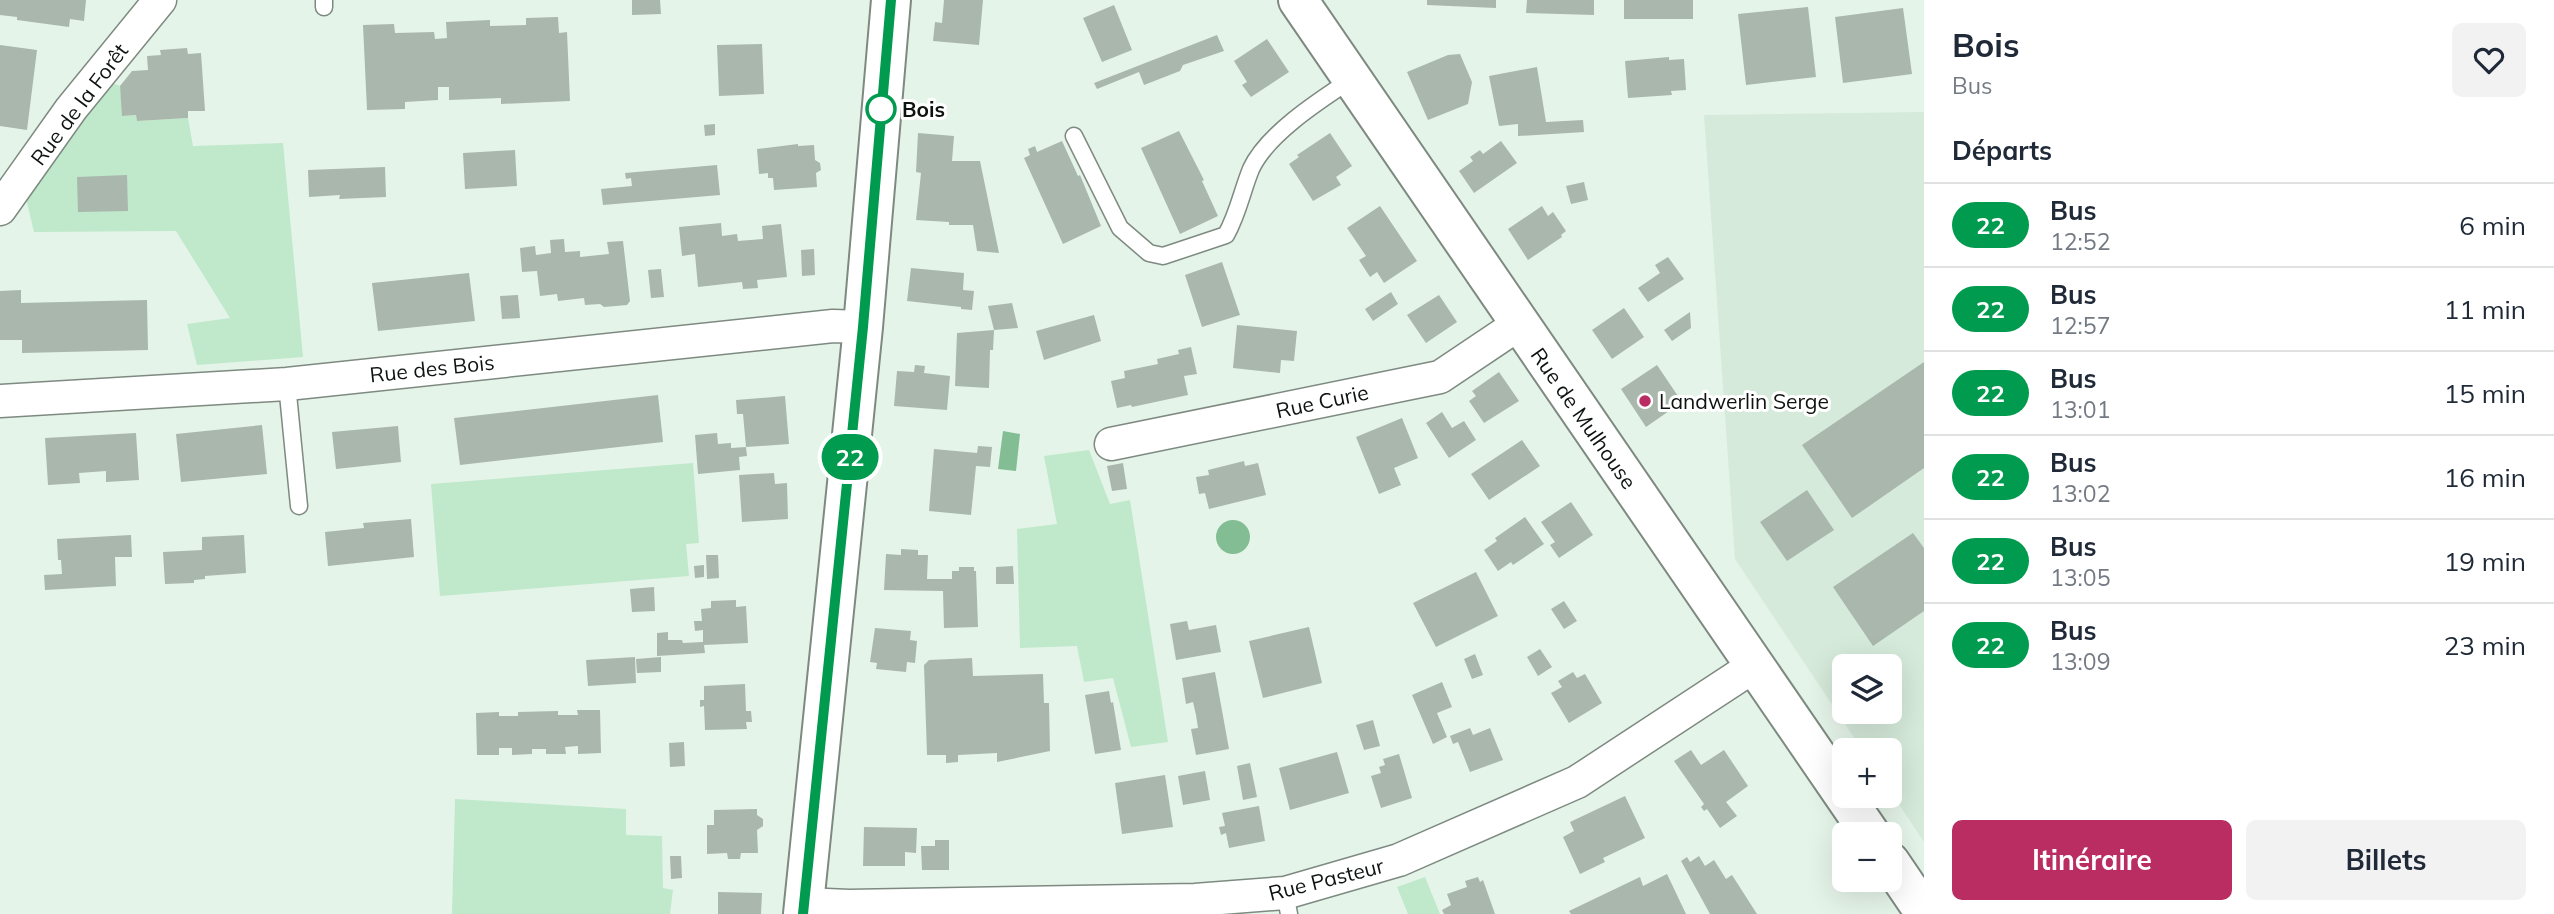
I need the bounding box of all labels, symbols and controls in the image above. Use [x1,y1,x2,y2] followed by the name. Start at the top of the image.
[2452,23,2526,97] button: heart
[1952,24,2019,65] text: Bois
[25,38,133,170] street label: Rue de la Forêt
[1952,71,1992,100] text: Bus
[866,94,896,124] marker: Bois
[902,96,945,122] place label: Bois
[1952,134,2052,167] text: Départs
[2050,194,2096,227] text: Bus
[2459,209,2526,242] text: 6 min
[1976,210,2005,240] text: 22
[2050,227,2110,256] text: 12:52
[2050,278,2096,311] text: Bus
[2444,293,2526,326] text: 11 min
[1976,294,2005,324] text: 22
[2050,311,2110,340] text: 12:57
[1526,342,1642,494] street label: Rue de Mulhouse
[368,349,496,387] street label: Rue des Bois
[2050,362,2096,395] text: Bus
[2444,377,2526,410] text: 15 min
[1976,378,2005,408] text: 22
[1273,379,1371,423] street label: Rue Curie
[1659,388,1829,414] place label: Landwerlin Serge
[1637,393,1653,409] marker: Landwerlin Serge
[2050,395,2110,424] text: 13:01
[818,434,882,480] line badge: 22
[836,442,864,472] text: 22
[2050,446,2096,479] text: Bus
[2444,461,2526,494] text: 16 min
[1976,462,2005,492] text: 22
[2050,479,2110,508] text: 13:02
[2050,530,2096,563] text: Bus
[2444,545,2526,578] text: 19 min
[1976,546,2005,576] text: 22
[2050,563,2110,592] text: 13:05
[2050,614,2096,647] text: Bus
[2444,629,2526,662] text: 23 min
[1976,630,2005,660] text: 22
[2050,647,2110,676] text: 13:09
[1832,654,1902,892] map controls
[1832,654,1902,724] button: layers
[1832,738,1902,808] button: +
[1952,820,2232,900] button: Itinéraire
[2246,820,2526,900] button: Billets
[1832,822,1902,892] button: −
[1266,852,1387,906] street label: Rue Pasteur

